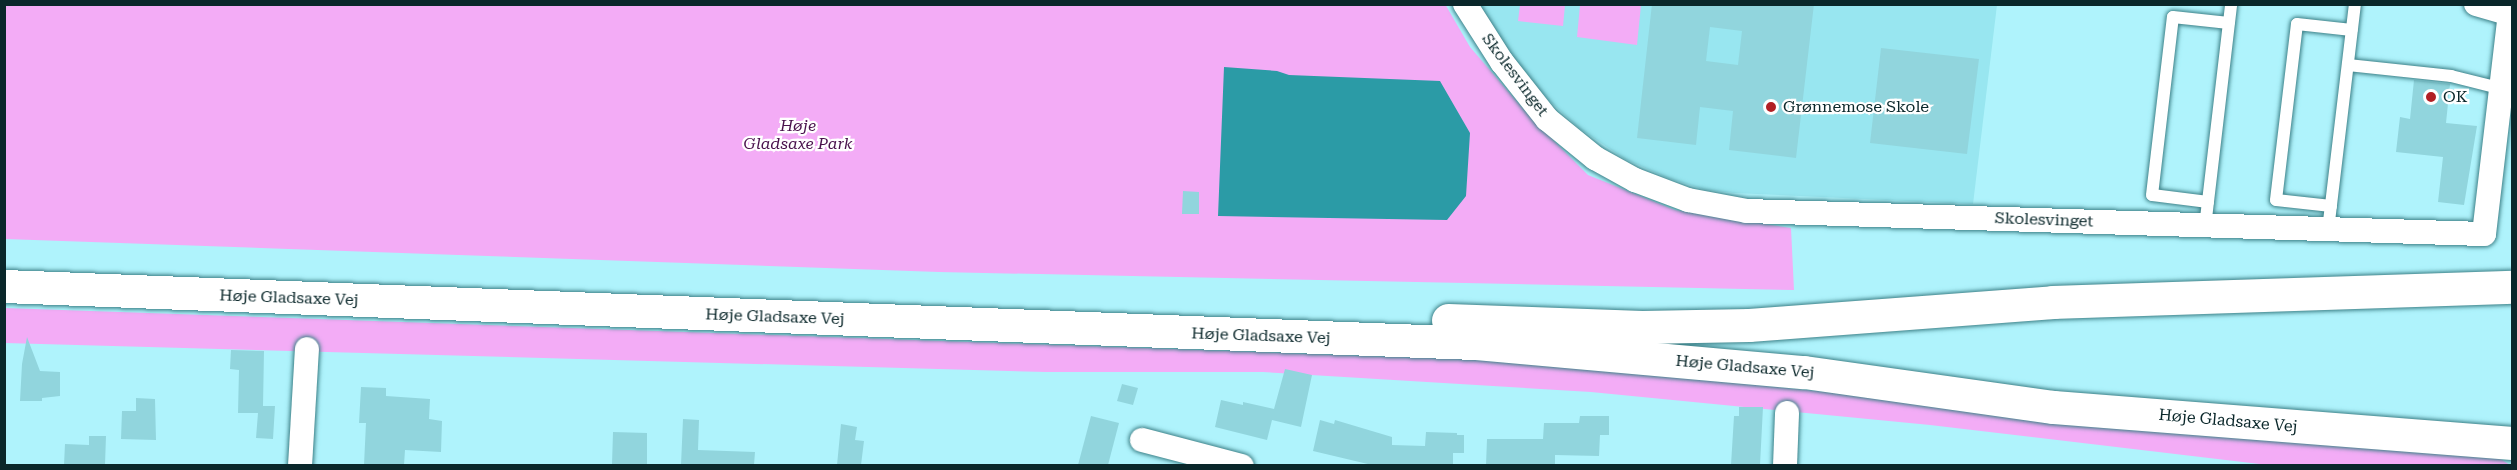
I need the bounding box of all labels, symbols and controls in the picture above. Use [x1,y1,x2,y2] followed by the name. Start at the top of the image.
[1478,30,1552,120] street label: Skolesvinget
[2443,87,2467,107] place label: OK
[2424,90,2438,104] marker: OK
[1783,97,1929,117] place label: Grønnemose Skole
[1764,100,1778,114] marker: Grønnemose Skole
[744,116,852,154] park label: Høje Gladsaxe Park
[1994,209,2094,231] street label: Skolesvinget
[219,286,359,310] street label: Høje Gladsaxe Vej
[705,305,845,329] street label: Høje Gladsaxe Vej
[1191,324,1331,348] street label: Høje Gladsaxe Vej
[1675,351,1815,383] street label: Høje Gladsaxe Vej
[2158,405,2298,437] street label: Høje Gladsaxe Vej

